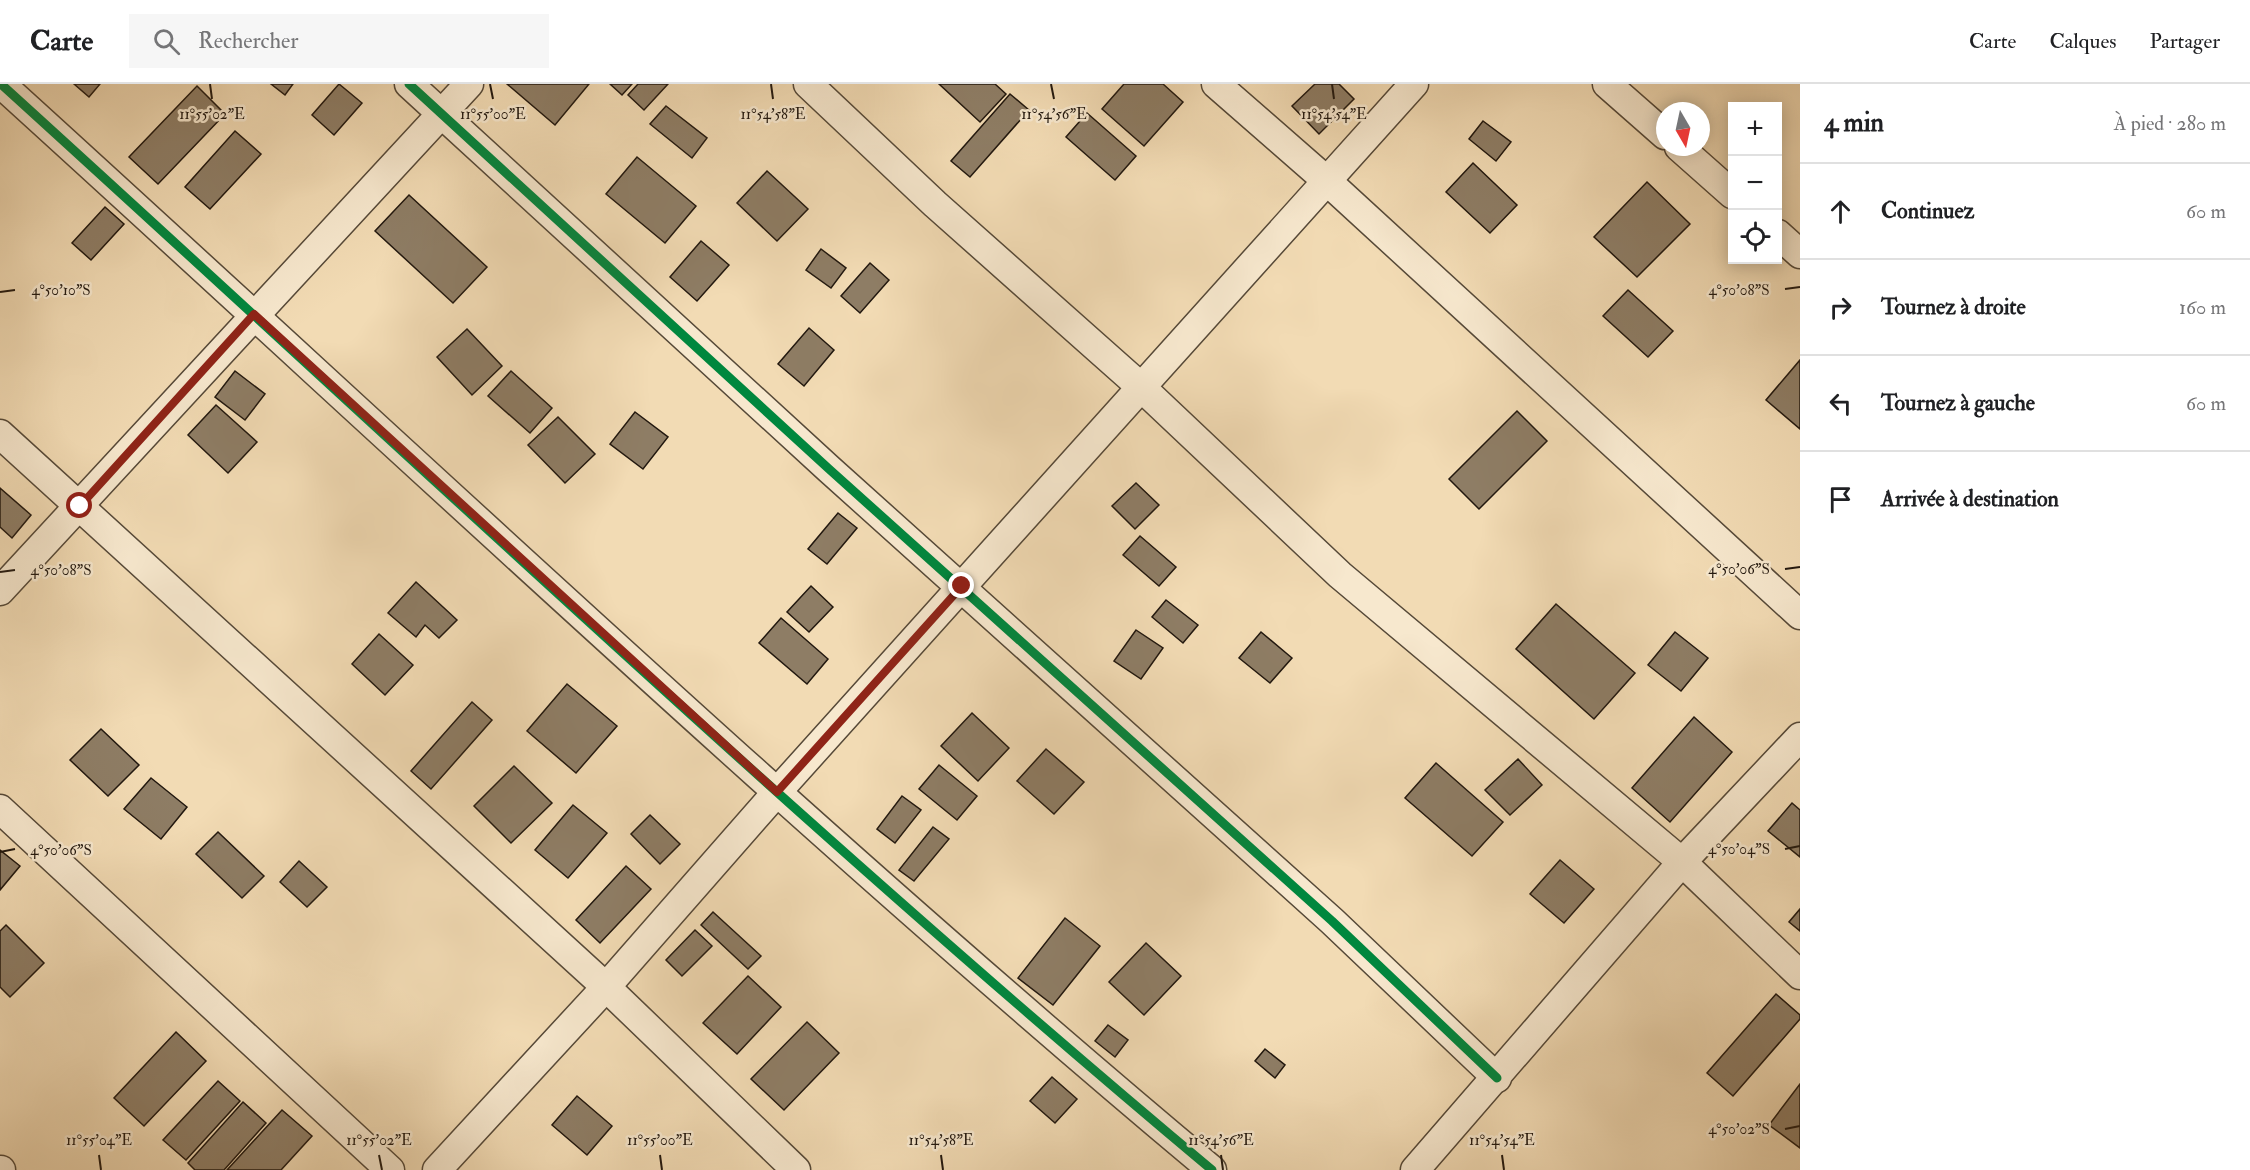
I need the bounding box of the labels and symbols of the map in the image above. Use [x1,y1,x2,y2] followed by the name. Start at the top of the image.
[1656,102,1710,156] north arrow
[179,105,245,124] text: 11°55'02"E
[460,105,526,124] text: 11°55'00"E
[740,105,806,124] text: 11°54'58"E
[1021,105,1087,124] text: 11°54'56"E
[1301,105,1367,124] text: 11°54'54"E
[31,281,91,300] text: 4°50'10"S
[1709,281,1770,300] text: 4°50'08"S
[66,492,92,518] route start
[1708,560,1770,579] text: 4°50'06"S
[31,561,92,580] text: 4°50'08"S
[948,572,974,598] route end
[1708,840,1770,859] text: 4°50'04"S
[30,841,92,860] text: 4°50'06"S
[1708,1120,1770,1139] text: 4°50'02"S
[66,1131,132,1150] text: 11°55'04"E
[346,1131,412,1150] text: 11°55'02"E
[627,1131,693,1150] text: 11°55'00"E
[908,1131,974,1150] text: 11°54'58"E
[1188,1131,1254,1150] text: 11°54'56"E
[1469,1131,1535,1150] text: 11°54'54"E

